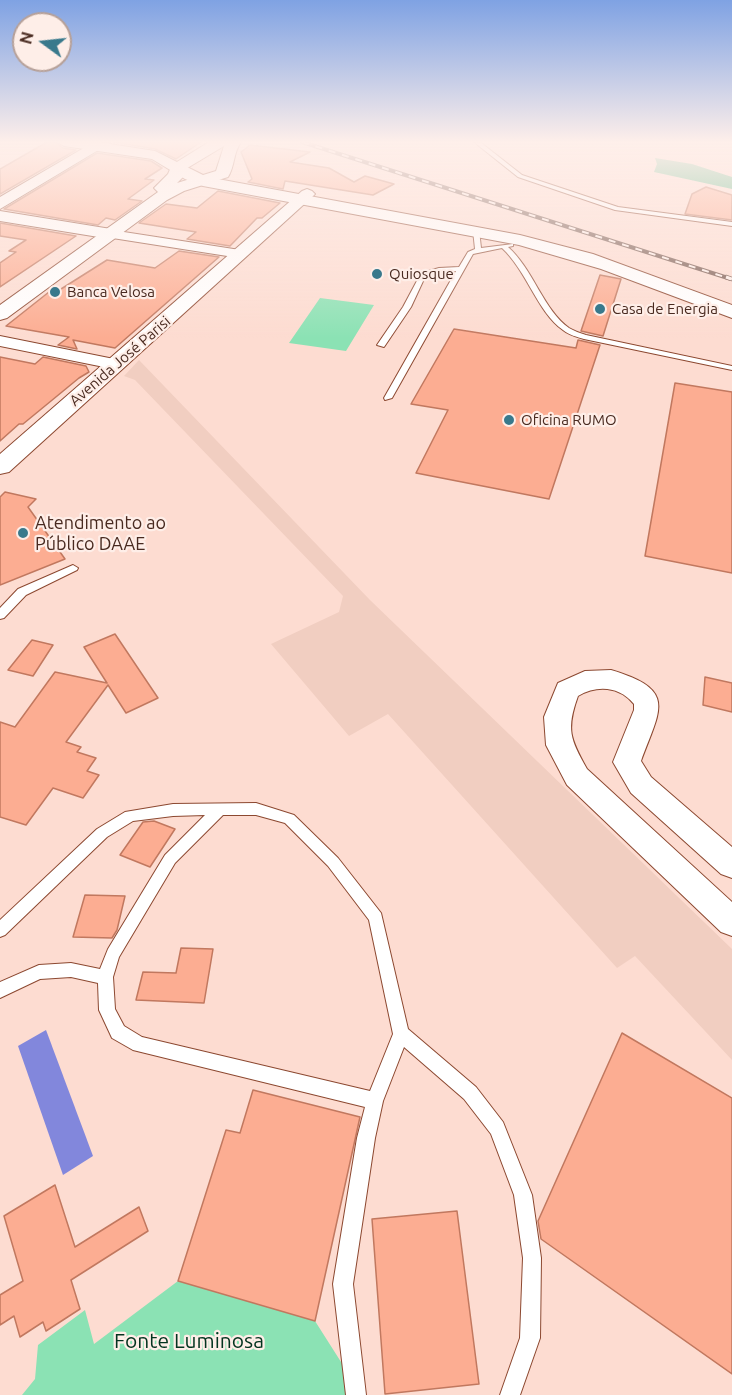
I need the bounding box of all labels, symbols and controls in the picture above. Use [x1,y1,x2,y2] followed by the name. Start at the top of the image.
[12,12,72,72] north arrow
[16,30,37,46] text: N
[389,265,454,283] place label: Quiosque
[370,267,384,281] marker: Quiosque
[67,283,155,301] place label: Banca Velosa
[48,285,62,299] marker: Banca Velosa
[612,300,718,318] place label: Casa de Energia
[593,302,607,316] marker: Casa de Energia
[66,312,174,410] street label: Avenida José Parisi
[521,411,617,429] place label: Oficina RUMO
[502,413,516,427] marker: Oficina RUMO
[35,512,166,554] place label: Atendimento ao Público DAAE
[16,526,30,540] marker: Atendimento ao Público DAAE
[114,1328,264,1354] park label: Fonte Luminosa

